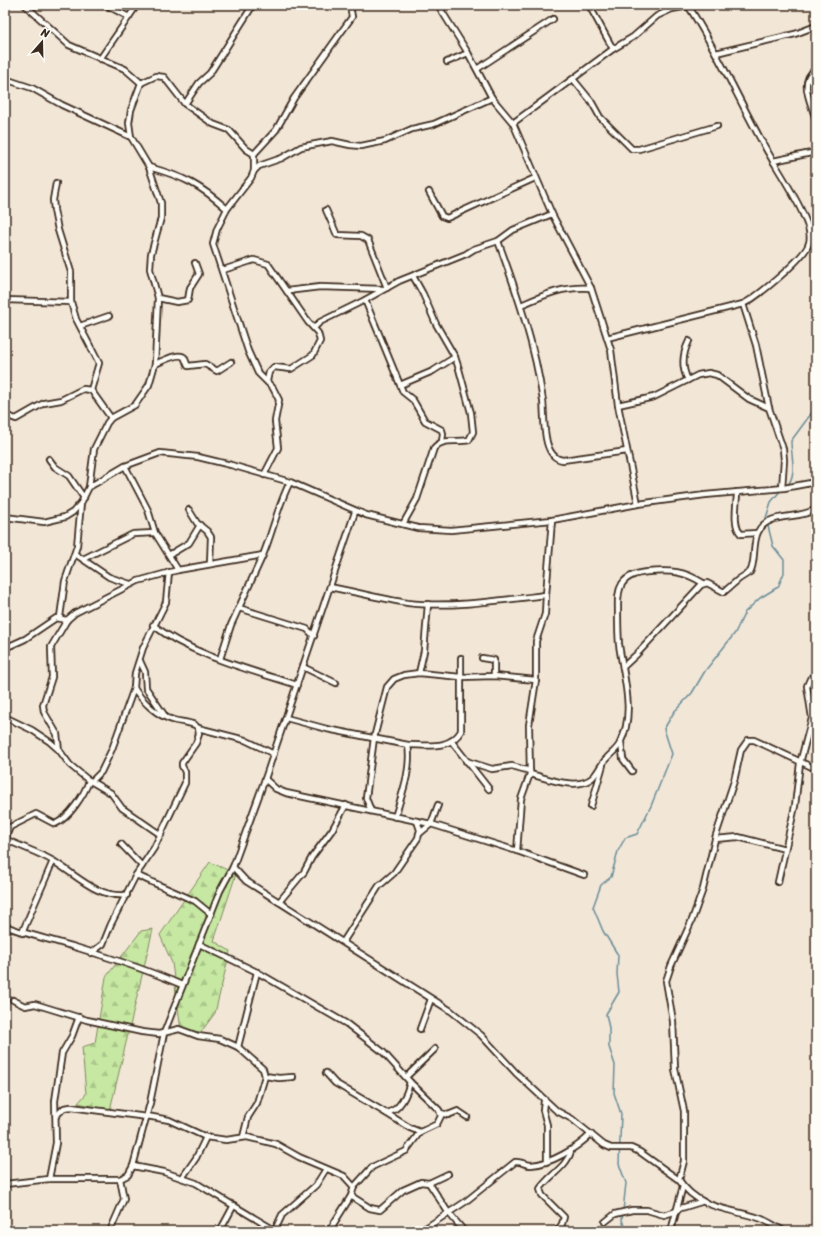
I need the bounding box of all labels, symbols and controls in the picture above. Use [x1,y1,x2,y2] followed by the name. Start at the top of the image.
[22,22,62,62] north arrow
[37,22,52,43] text: N

